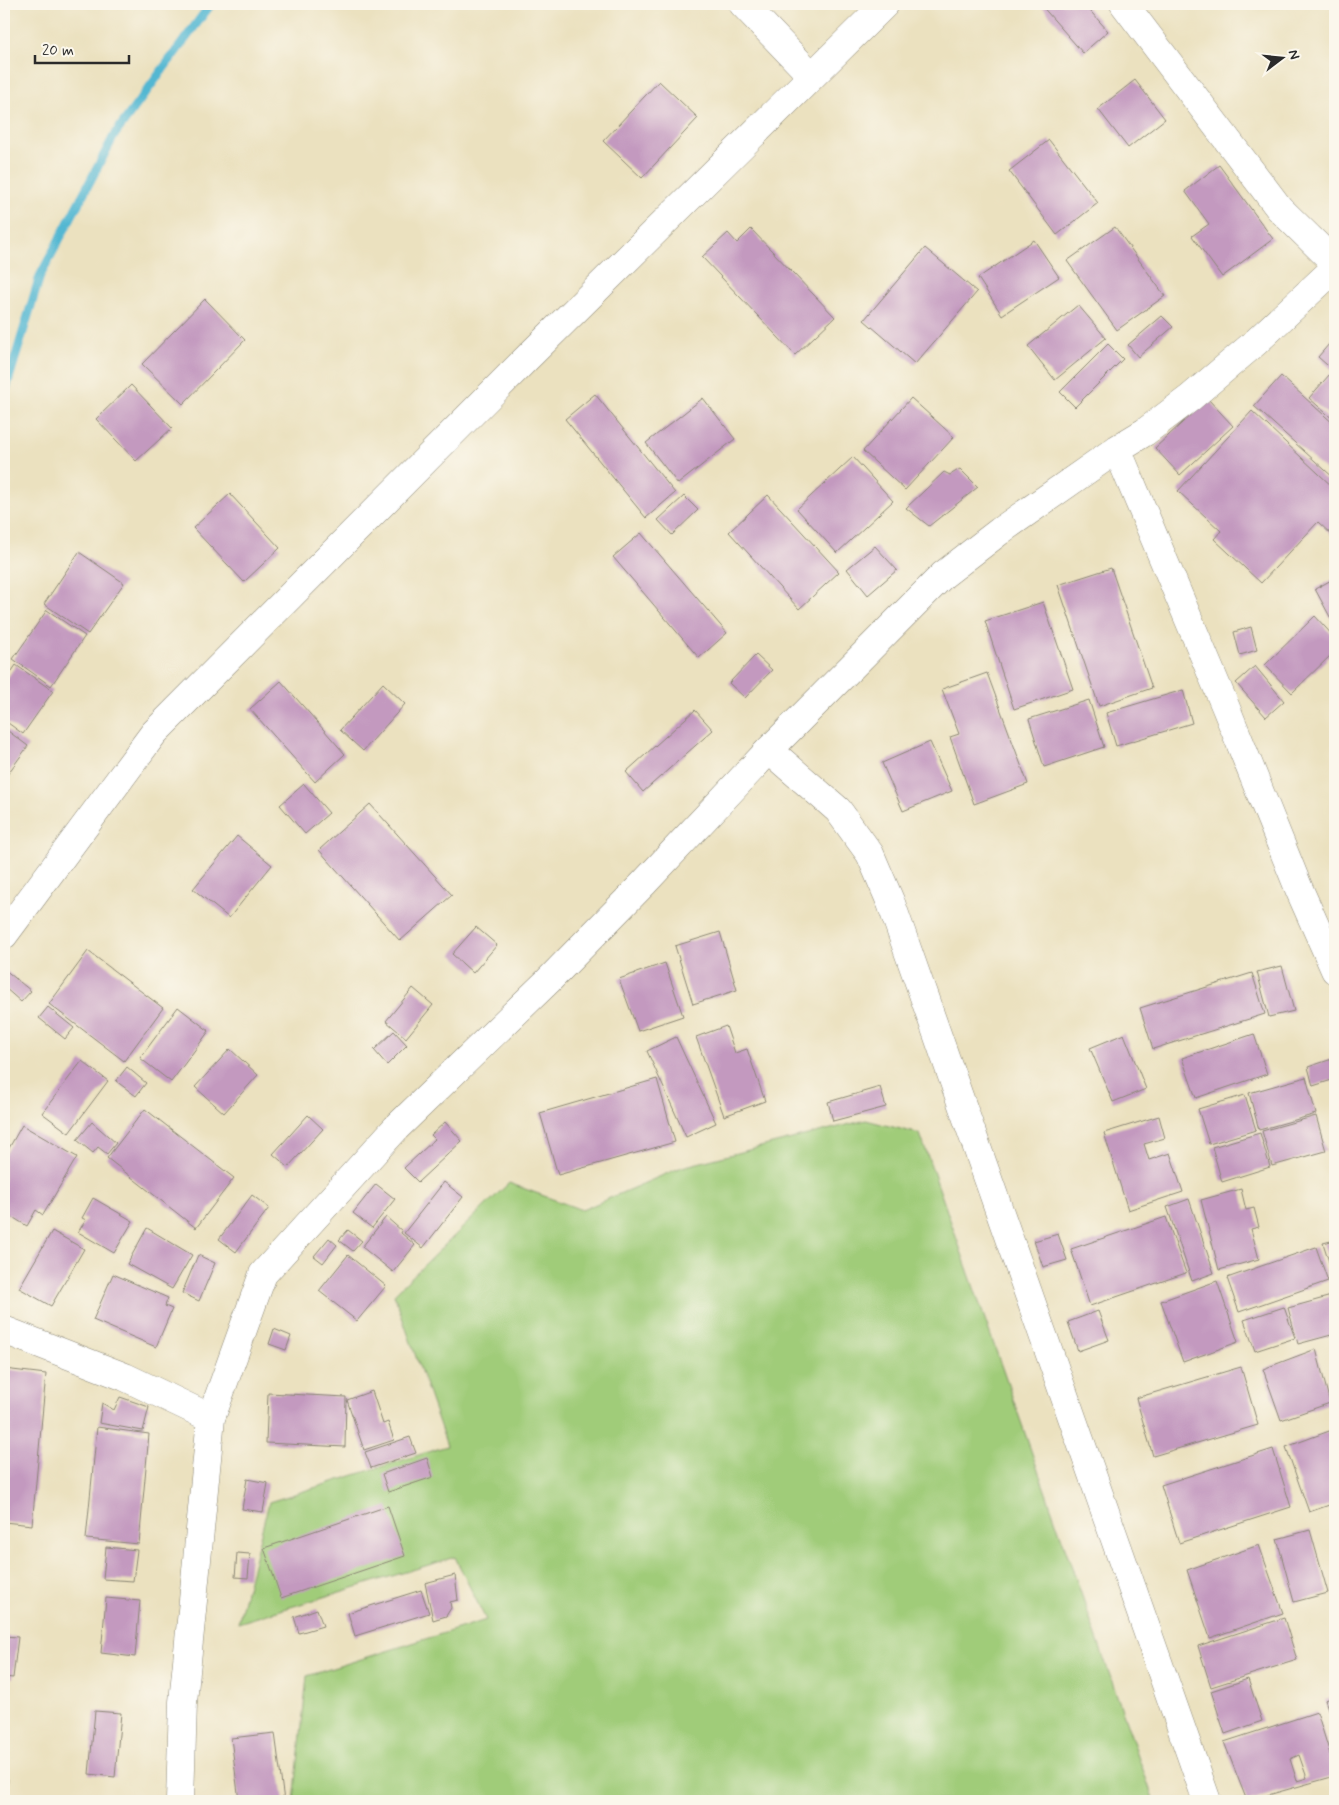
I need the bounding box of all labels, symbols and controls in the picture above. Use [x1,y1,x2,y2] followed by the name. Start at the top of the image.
[35,32,129,64] scale bar
[1256,32,1306,82] north arrow
[42,41,74,61] text: 20 m
[1284,48,1303,62] text: N

